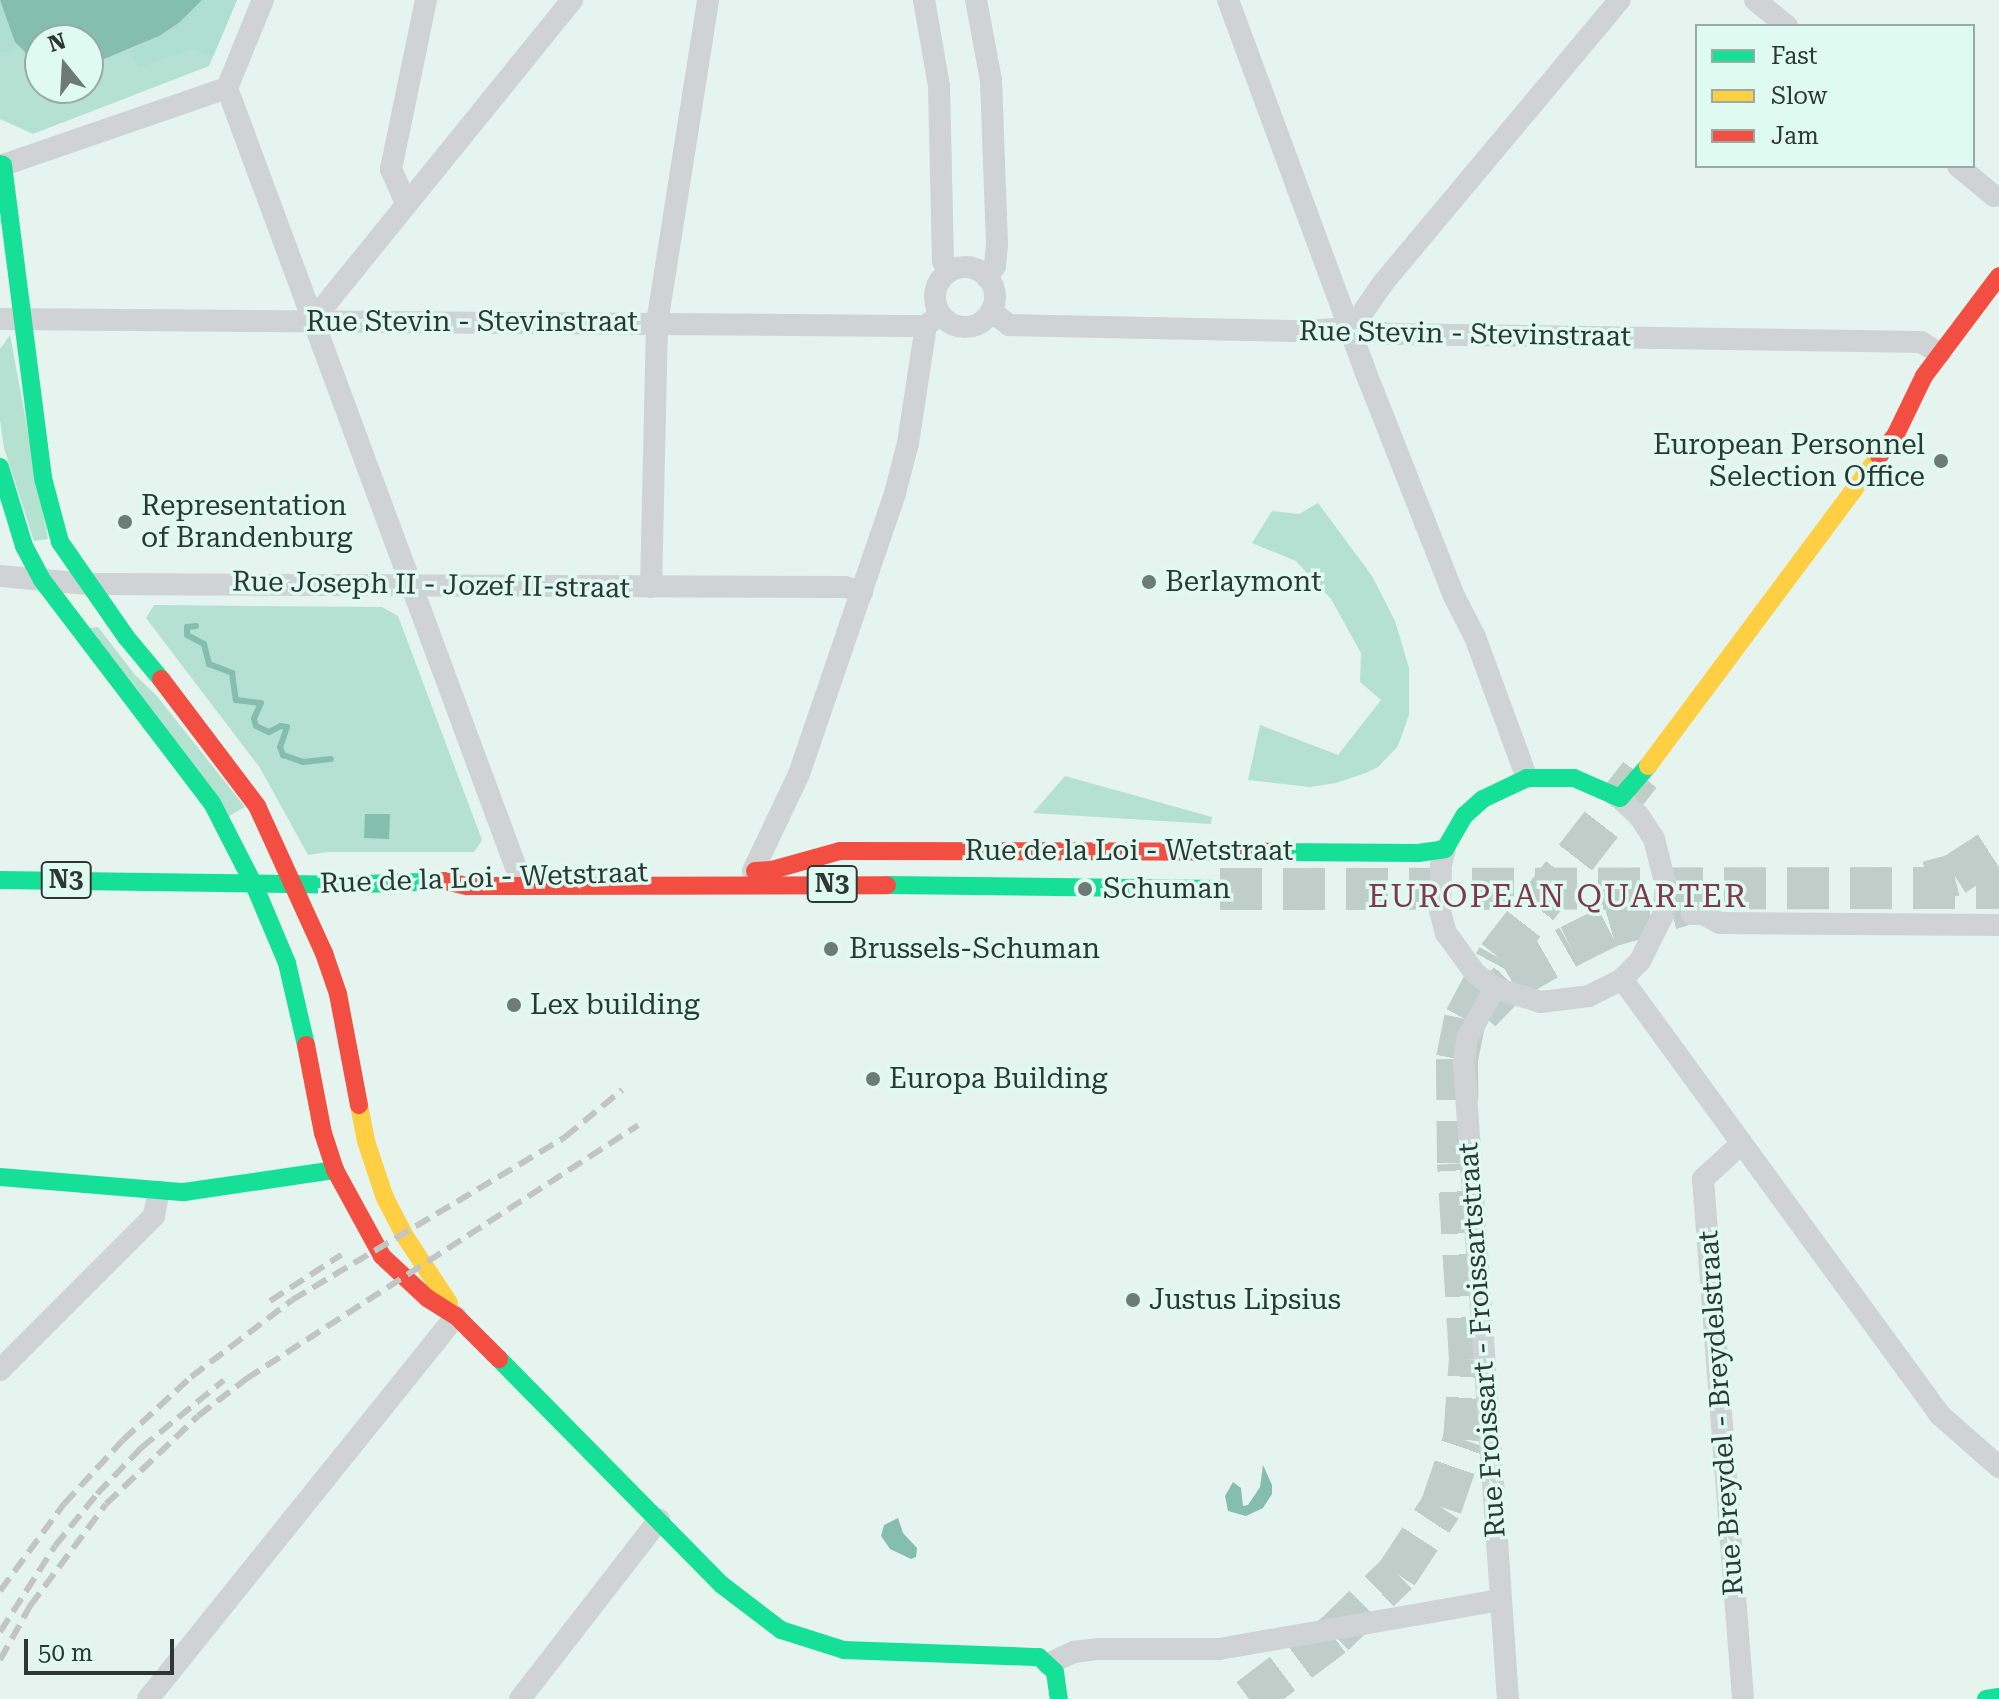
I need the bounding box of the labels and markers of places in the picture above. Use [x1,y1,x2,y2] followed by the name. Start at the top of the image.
[1653,428,1925,494] place label: European Personnel Selection Office
[1932,452,1950,470] marker: European Personnel Selection Office
[141,489,352,555] place label: Representation of Brandenburg
[116,513,134,531] marker: Representation of Brandenburg
[1165,565,1322,599] place label: Berlaymont
[1140,573,1158,591] marker: Berlaymont
[1103,872,1231,906] place label: Schuman
[1074,878,1096,900] marker: Schuman
[849,932,1100,966] place label: Brussels-Schuman
[820,938,842,960] marker: Brussels-Schuman
[530,988,700,1022] place label: Lex building
[505,996,523,1014] marker: Lex building
[889,1062,1107,1096] place label: Europa Building
[864,1070,882,1088] marker: Europa Building
[1149,1283,1341,1317] place label: Justus Lipsius
[1124,1291,1142,1309] marker: Justus Lipsius

